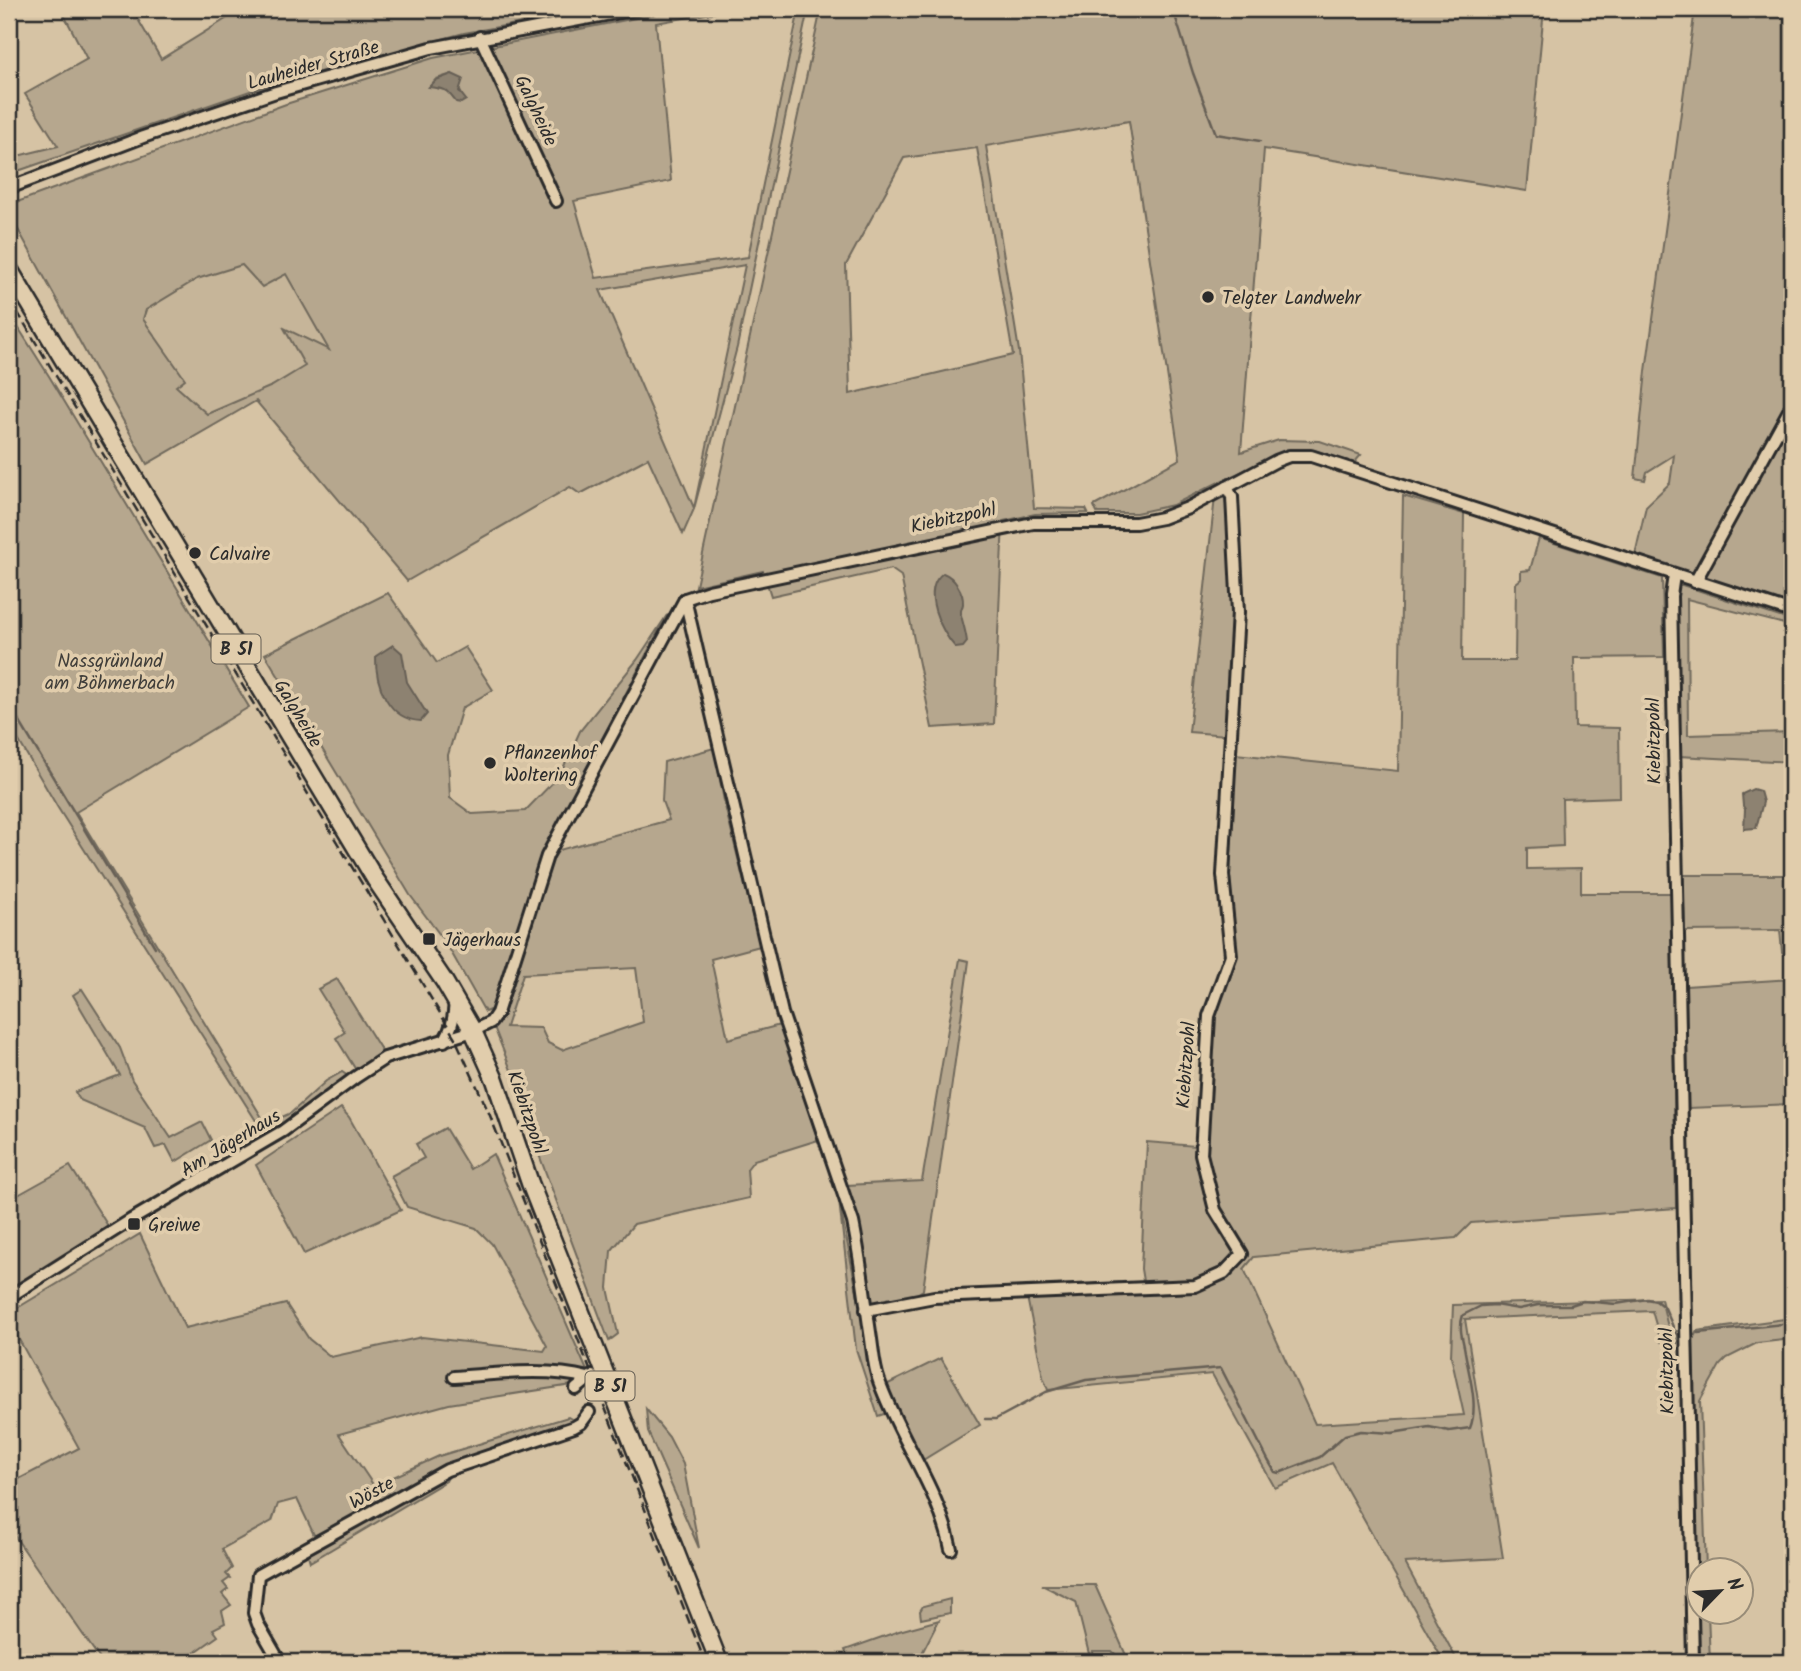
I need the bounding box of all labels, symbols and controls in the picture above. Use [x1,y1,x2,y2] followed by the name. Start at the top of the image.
[244,33,383,99] street label: Lauheider Straße
[506,70,565,152] street label: Galgheide
[1222,284,1363,314] place label: Telgter Landwehr
[1200,289,1216,305] marker: Telgter Landwehr
[908,495,999,543] street label: Kiebitzpohl
[209,540,271,570] place label: Calvaire
[187,545,203,561] marker: Calvaire
[212,634,260,664] road number: B 51
[45,647,175,699] park label: Nassgrünland am Böhmerbach
[265,674,330,754] street label: Galgheide
[1639,697,1671,785] street label: Kiebitzpohl
[504,739,599,791] place label: Pflanzenhof Woltering
[482,755,498,771] marker: Pflanzenhof Woltering
[443,926,521,956] place label: Jägerhaus
[421,931,437,947] marker: Jägerhaus
[1169,1020,1205,1110] street label: Kiebitzpohl
[498,1067,555,1159] street label: Kiebitzpohl
[175,1102,287,1186] street label: Am Jägerhaus
[148,1211,201,1241] place label: Greiwe
[126,1216,142,1232] marker: Greiwe
[1652,1327,1684,1415] street label: Kiebitzpohl
[586,1372,634,1400] road number: B 51
[344,1469,400,1518] street label: Wöste
[1686,1556,1756,1626] north arrow
[1717,1573,1750,1596] text: N

